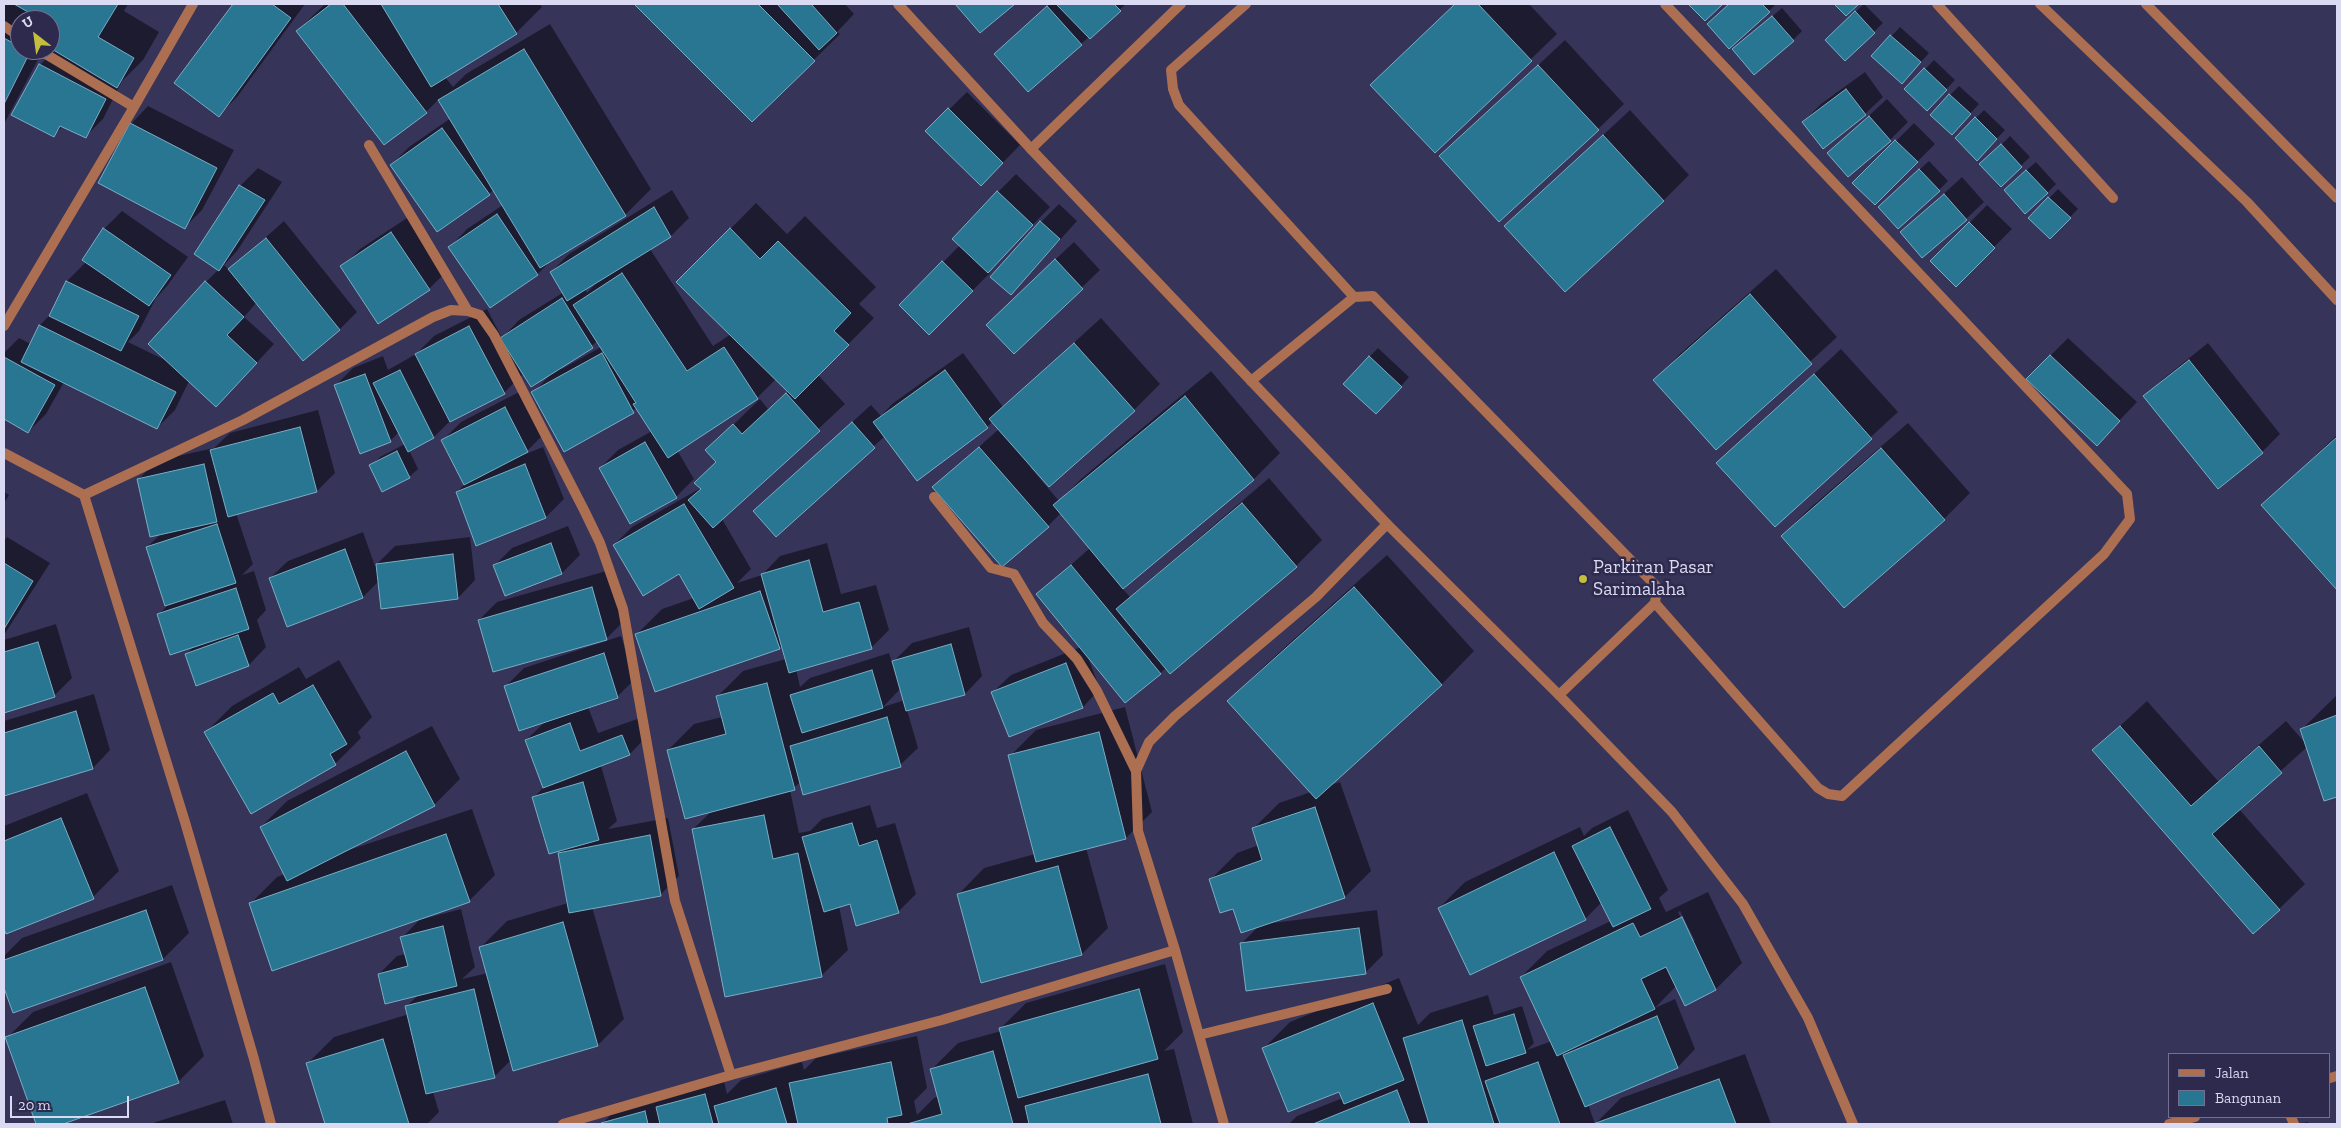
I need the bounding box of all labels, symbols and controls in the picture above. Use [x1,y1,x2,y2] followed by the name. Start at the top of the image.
[10,10,60,60] north arrow
[19,13,36,32] text: U
[1593,557,1714,601] place label: Parkiran Pasar Sarimalaha
[1577,573,1589,585] marker: Parkiran Pasar Sarimalaha
[2168,1053,2331,1118] legend
[2215,1064,2249,1082] text: Jalan
[12,1086,131,1118] scale bar
[2215,1089,2281,1107] text: Bangunan
[18,1096,51,1114] text: 20 m

